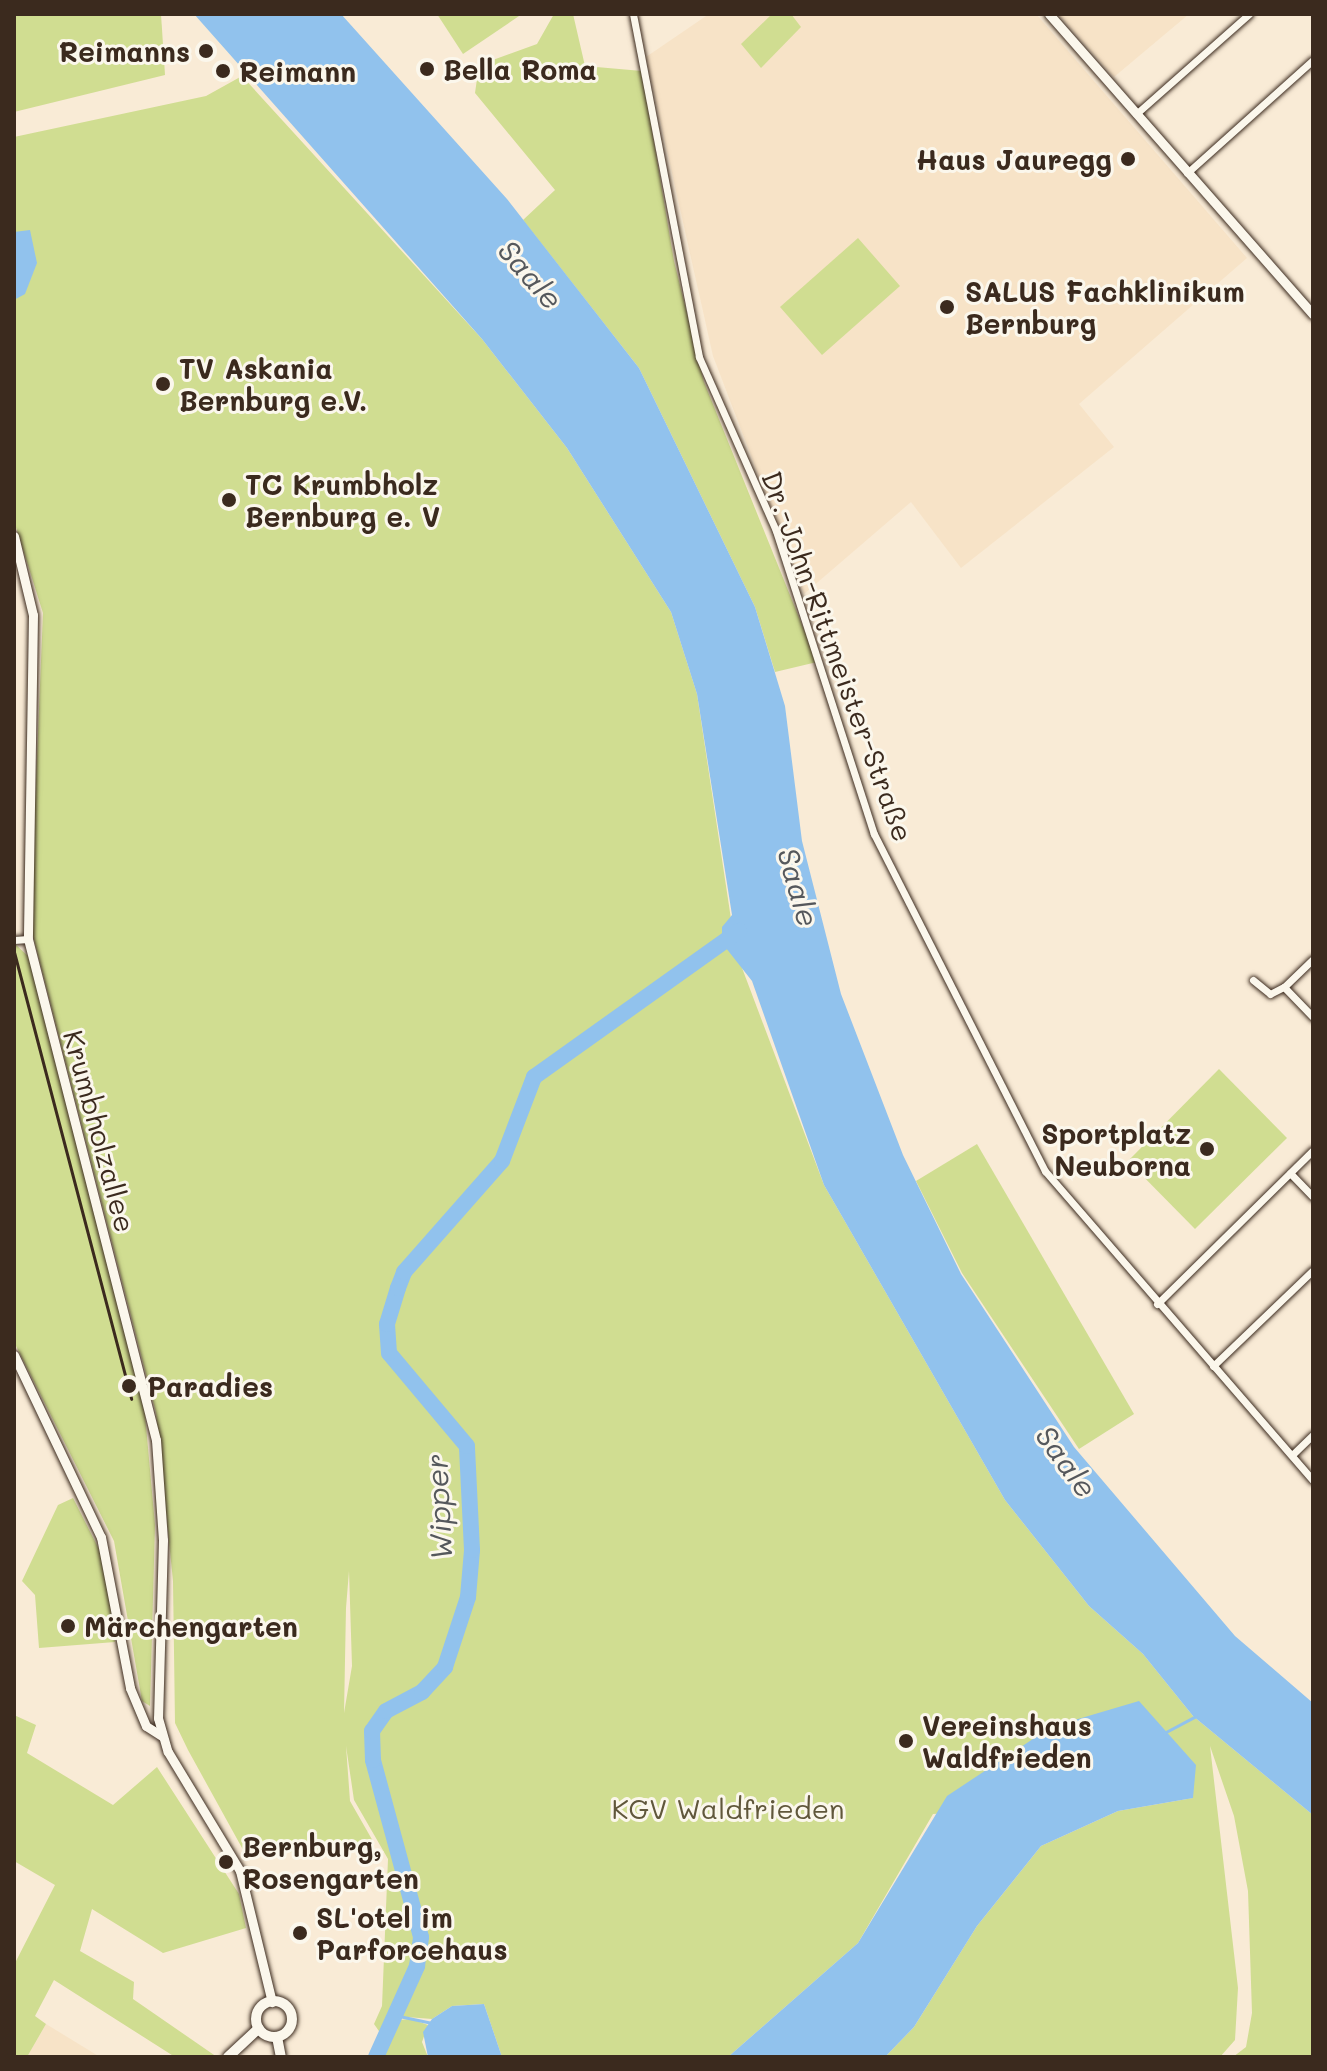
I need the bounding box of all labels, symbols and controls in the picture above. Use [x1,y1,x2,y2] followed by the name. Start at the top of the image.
[59,34,190,68] place label: Reimanns
[197,42,215,60] marker: Reimanns
[443,52,597,86] place label: Bella Roma
[239,54,356,88] place label: Reimann
[418,60,436,78] marker: Bella Roma
[214,62,232,80] marker: Reimann
[916,142,1112,176] place label: Haus Jauregg
[1119,150,1137,168] marker: Haus Jauregg
[491,232,571,316] water label: Saale
[965,274,1245,340] place label: SALUS Fachklinikum Bernburg
[936,296,958,318] marker: SALUS Fachklinikum Bernburg
[179,351,367,417] place label: TV Askania Bernburg e.V.
[154,375,172,393] marker: TV Askania Bernburg e.V.
[755,466,921,846] street label: Dr.-John-Rittmeister-Straße
[245,467,440,533] place label: TC Krumbholz Bernburg e. V
[220,491,238,509] marker: TC Krumbholz Bernburg e. V
[771,843,827,931] water label: Saale
[57,1026,143,1236] street label: Krumbholzallee
[1041,1116,1191,1182] place label: Sportplatz Neuborna
[1198,1140,1216,1158] marker: Sportplatz Neuborna
[147,1369,273,1403] place label: Paradies
[118,1375,140,1397] marker: Paradies
[1029,1418,1105,1504] water label: Saale
[417,1453,459,1561] water label: Wipper
[84,1609,298,1643] place label: Märchengarten
[59,1617,77,1635] marker: Märchengarten
[922,1708,1092,1774] place label: Vereinshaus Waldfrieden
[897,1732,915,1750] marker: Vereinshaus Waldfrieden
[612,1791,844,1825] park label: KGV Waldfrieden
[242,1829,419,1895] place label: Bernburg, Rosengarten
[217,1853,235,1871] marker: Bernburg, Rosengarten
[316,1900,508,1966] place label: SL'otel im Parforcehaus
[291,1924,309,1942] marker: SL'otel im Parforcehaus

